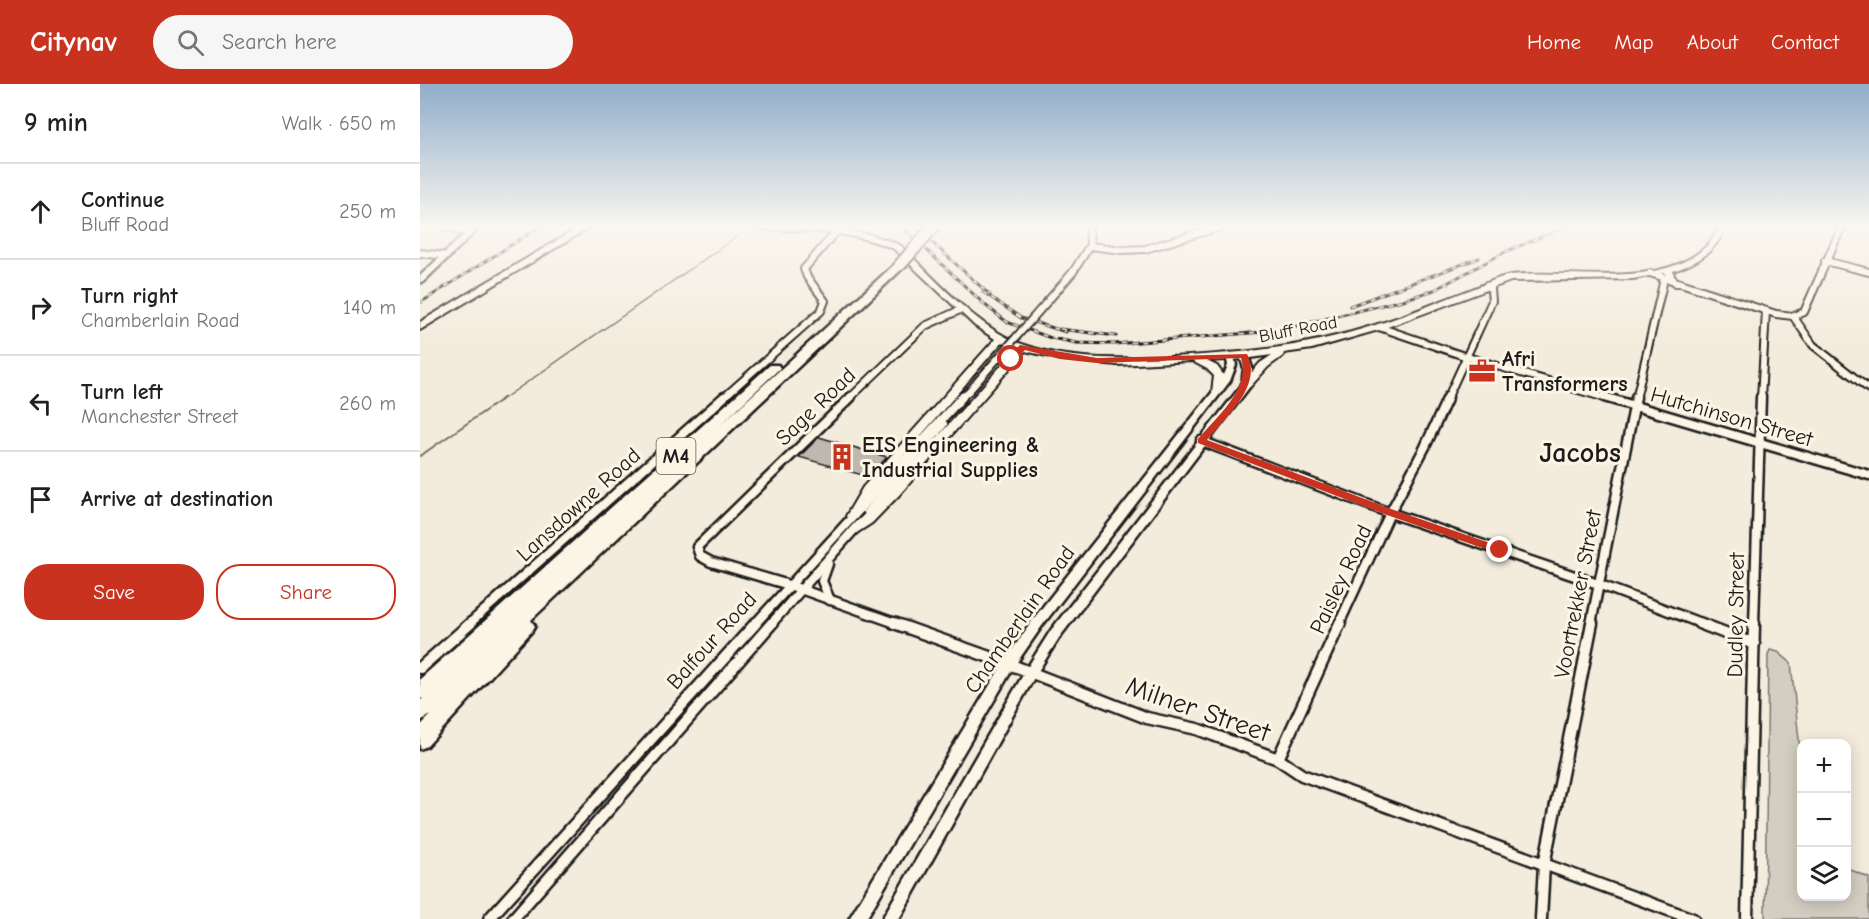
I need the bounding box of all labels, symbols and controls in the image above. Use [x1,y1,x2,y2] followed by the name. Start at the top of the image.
[153,15,573,69] search box
[30,26,117,58] text: Citynav
[174,26,207,59] icon: search
[222,29,336,55] text: Search here
[1527,30,1581,54] text: Home
[1614,30,1654,54] text: Map
[1687,30,1738,54] text: About
[1771,30,1839,54] text: Contact
[24,108,88,138] text: 9 min
[282,112,396,135] text: Walk · 650 m
[81,187,164,213] text: Continue
[24,195,57,228] icon: ahead
[339,200,396,223] text: 250 m
[81,213,169,236] text: Bluff Road
[81,283,178,309] text: Turn right
[24,291,57,324] icon: right
[343,296,396,319] text: 140 m
[81,309,240,332] text: Chamberlain Road
[1257,312,1339,347] street label: Bluff Road
[997,345,1023,371] route start
[1502,346,1628,397] place label: Afri Transformers
[1467,356,1497,386] office icon: Afri Transformers
[770,362,861,451] street label: Sage Road
[81,379,163,405] text: Turn left
[1648,381,1817,453] street label: Hutchinson Street
[24,387,57,420] icon: left
[339,392,396,415] text: 260 m
[81,405,238,428] text: Manchester Street
[862,432,1040,483] place label: EIS Engineering & Industrial Supplies
[1539,437,1621,469] district label: Jacobs
[656,438,696,474] road number: M4
[511,442,646,567] street label: Lansdowne Road
[827,442,857,472] building icon: EIS Engineering & Industrial Supplies
[24,483,57,516] icon: arrive
[81,486,273,512] text: Arrive at destination
[1549,507,1607,681] street label: Voortrekker Street
[1304,521,1378,638] street label: Paisley Road
[1486,536,1512,562] route end
[959,541,1081,699] street label: Chamberlain Road
[1722,552,1750,678] street label: Dudley Street
[24,564,204,620] button: Save
[216,564,396,620] button: Share
[661,587,762,695] street label: Balfour Road
[1122,670,1275,749] street label: Milner Street
[1797,739,1851,901] map controls
[1797,739,1851,793] button: +
[1797,793,1851,847] button: −
[1797,847,1851,901] button: layers

